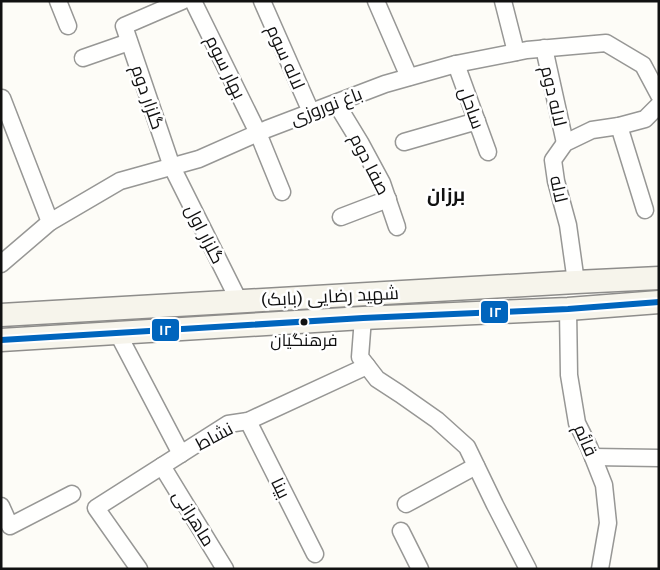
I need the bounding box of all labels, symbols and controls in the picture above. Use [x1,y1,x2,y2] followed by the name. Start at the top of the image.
[261,22,309,93] street label: لاله سوم
[200,32,250,103] street label: بهار سوم
[125,62,169,133] street label: گلزار دوم
[535,64,571,129] street label: لاله دوم
[287,83,366,131] street label: باغ نوروزی
[454,84,489,132] street label: ساحل
[344,130,394,199] street label: صفا دوم
[546,174,572,204] street label: لاله
[427,183,465,207] district label: برزان
[180,201,229,268] street label: گلزار اول
[261,282,399,311] street label: شهید رضایی (بابک)
[480,300,509,324] line badge: ۱۲
[489,304,502,320] text: ۱۲
[299,317,309,327] marker: فرهنگیان
[151,318,180,342] line badge: ۱۲
[159,322,172,338] text: ۱۲
[270,330,338,351] place label: فرهنگیان
[192,417,236,455] street label: نشاط
[568,421,602,460] street label: قائم
[267,474,295,502] street label: بینا
[168,486,219,550] street label: ماهرانی

